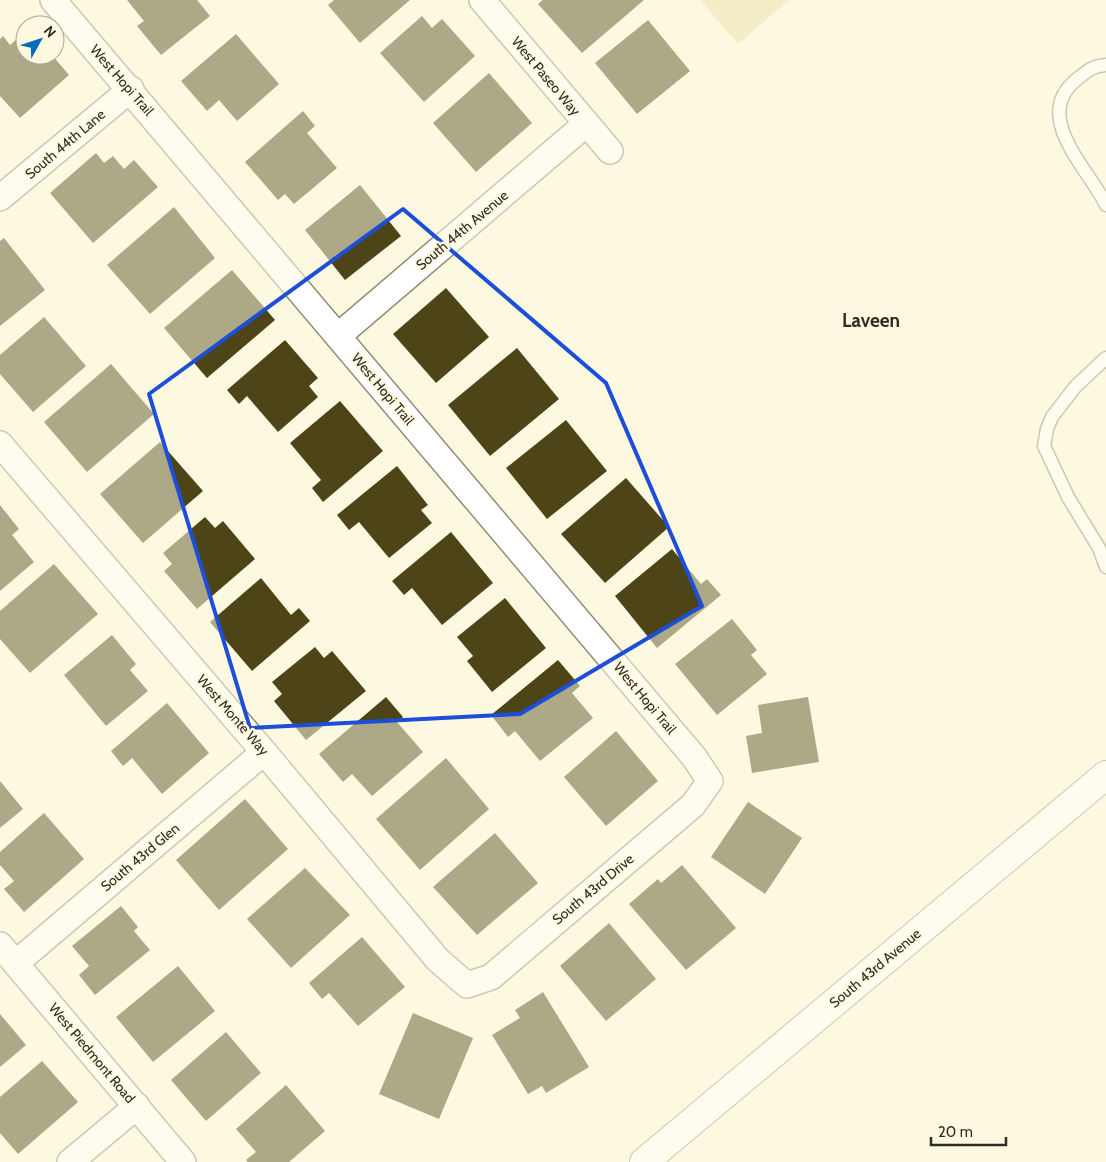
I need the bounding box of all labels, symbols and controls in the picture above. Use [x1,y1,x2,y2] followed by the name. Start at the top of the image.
[15,15,65,65] north arrow
[40,22,60,41] text: N
[508,33,584,119] street label: West Paseo Way
[86,41,158,120] street label: West Hopi Trail
[21,105,109,183] street label: South 44th Lane
[412,186,512,274] street label: South 44th Avenue
[842,309,900,332] district label: Laveen
[348,349,419,429] street label: West Hopi Trail
[610,658,681,738] street label: West Hopi Trail
[193,671,273,759] street label: West Monte Way
[97,819,183,895] street label: South 43rd Glen
[549,850,637,928] street label: South 43rd Drive
[826,925,924,1011] street label: South 43rd Avenue
[45,999,139,1107] street label: West Piedmont Road
[931,1114,1006,1146] scale bar
[938,1123,973,1141] text: 20 m

